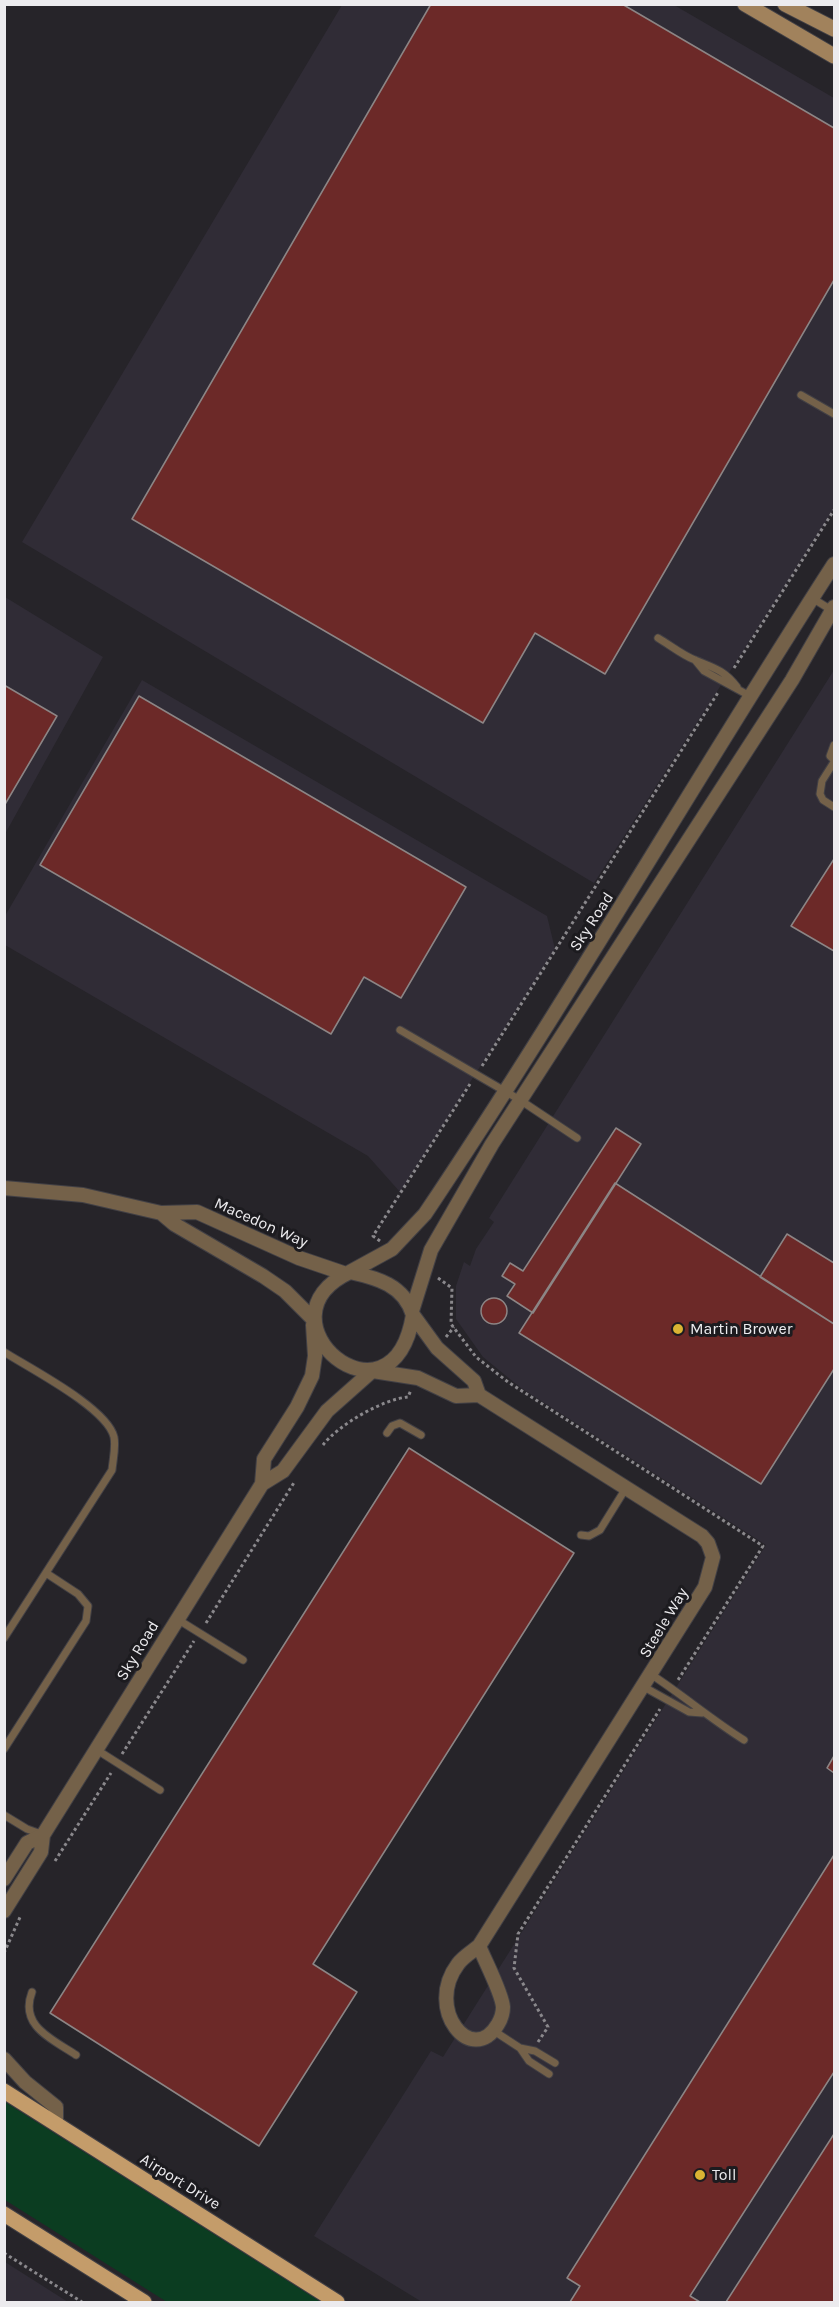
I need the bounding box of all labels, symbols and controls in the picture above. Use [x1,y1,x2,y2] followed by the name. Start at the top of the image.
[566,889,618,955] street label: Sky Road
[211,1194,311,1252] street label: Macedon Way
[690,1319,792,1339] place label: Martin Brower
[671,1322,685,1336] marker: Martin Brower
[636,1584,692,1662] street label: Steele Way
[113,1618,163,1684] street label: Sky Road
[136,2150,224,2214] street label: Airport Drive
[712,2165,736,2185] place label: Toll
[693,2168,707,2182] marker: Toll

